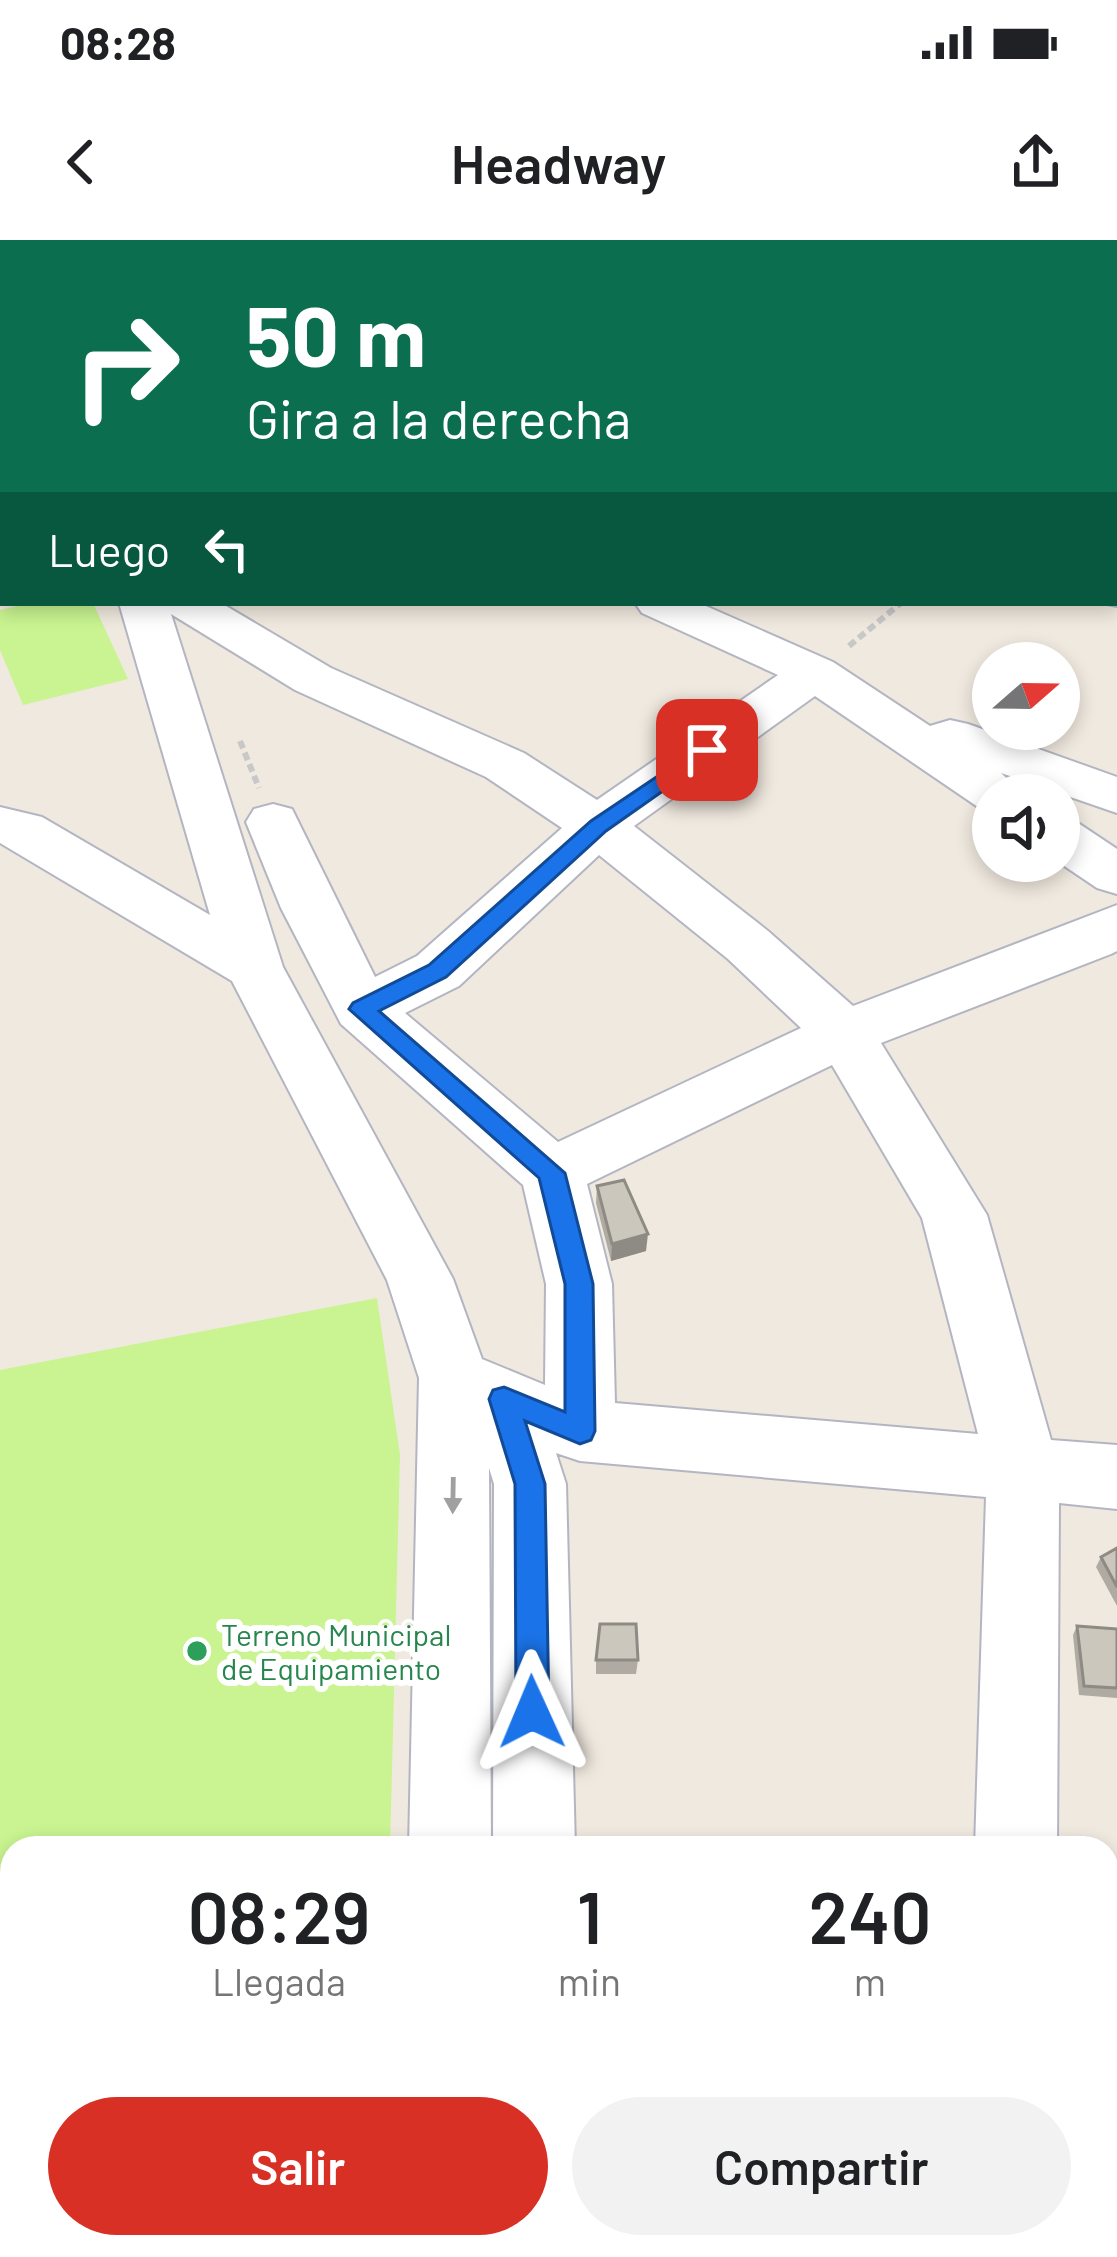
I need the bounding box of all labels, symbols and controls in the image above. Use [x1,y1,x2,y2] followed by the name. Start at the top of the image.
[60,15,176,69] text: 08:28
[48,129,114,195] icon: back
[1003,129,1069,195] icon: share
[451,130,666,195] text: Headway
[246,283,426,384] text: 50 m
[48,288,204,444] icon: right
[246,385,631,450] text: Gira a la derecha
[194,516,260,582] icon: left
[48,522,170,576] text: Luego
[972,642,1080,750] north arrow
[972,642,1080,882] map controls
[656,699,758,801] pin
[674,717,740,783] icon: arrive
[972,774,1080,882] button: sound
[443,1477,463,1515] one-way arrow
[221,1616,451,1686] place label: Terreno Municipal de Equipamiento
[184,1638,210,1664] marker: Terreno Municipal de Equipamiento
[469,1649,595,1775] position arrow
[188,1872,370,1958] text: 08:29
[577,1872,602,1958] text: 1
[809,1872,931,1958] text: 240
[212,1957,346,2004] text: Llegada
[558,1957,621,2004] text: min
[854,1957,886,2004] text: m
[48,2097,548,2235] button: Salir
[572,2097,1071,2235] button: Compartir

